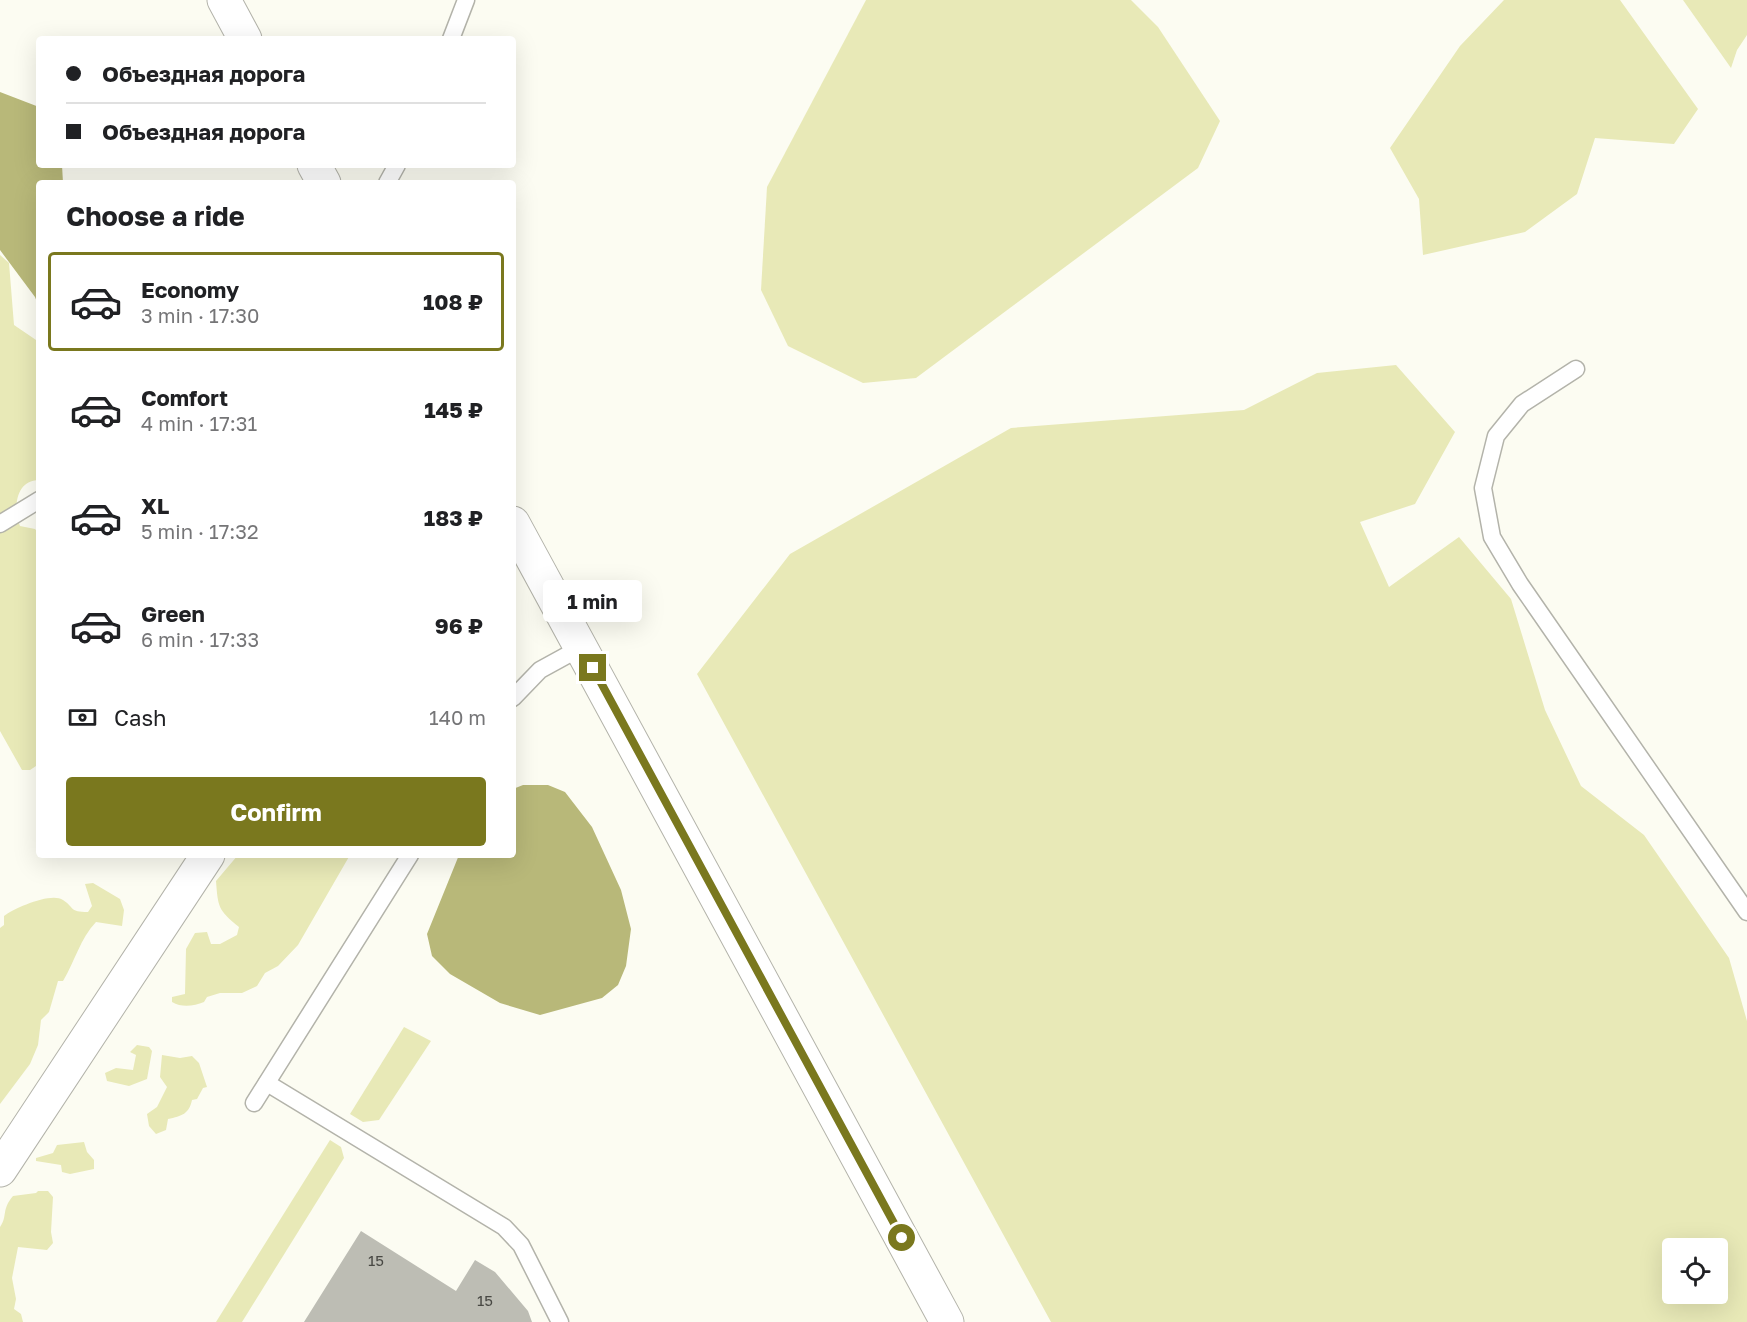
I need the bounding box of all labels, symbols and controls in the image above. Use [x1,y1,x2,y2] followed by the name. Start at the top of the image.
[102,60,305,87] text: Объездная дорога
[102,118,305,145] text: Объездная дорога
[66,200,245,232] text: Choose a ride
[69,275,123,329] icon: car
[141,276,239,303] text: Economy
[423,288,483,315] text: 108 ₽
[141,303,259,327] text: 3 min · 17:30
[69,383,123,437] icon: car
[141,384,228,411] text: Comfort
[424,396,483,423] text: 145 ₽
[141,411,257,435] text: 4 min · 17:31
[69,491,123,545] icon: car
[141,492,169,519] text: XL
[424,504,483,531] text: 183 ₽
[141,519,259,543] text: 5 min · 17:32
[544,581,642,623] callout: 1 min
[567,589,618,613] text: 1 min
[69,599,123,653] icon: car
[141,600,205,627] text: Green
[435,612,483,639] text: 96 ₽
[141,627,259,651] text: 6 min · 17:33
[579,654,606,681] route end
[66,701,99,734] icon: cash
[114,704,167,731] text: Cash
[429,705,486,729] text: 140 m
[66,777,486,846] button: Confirm
[888,1224,915,1251] route start
[1662,1238,1728,1304] map controls
[1662,1238,1728,1304] button: locate
[368,1251,384,1269] house number: 15
[477,1291,493,1309] house number: 15

